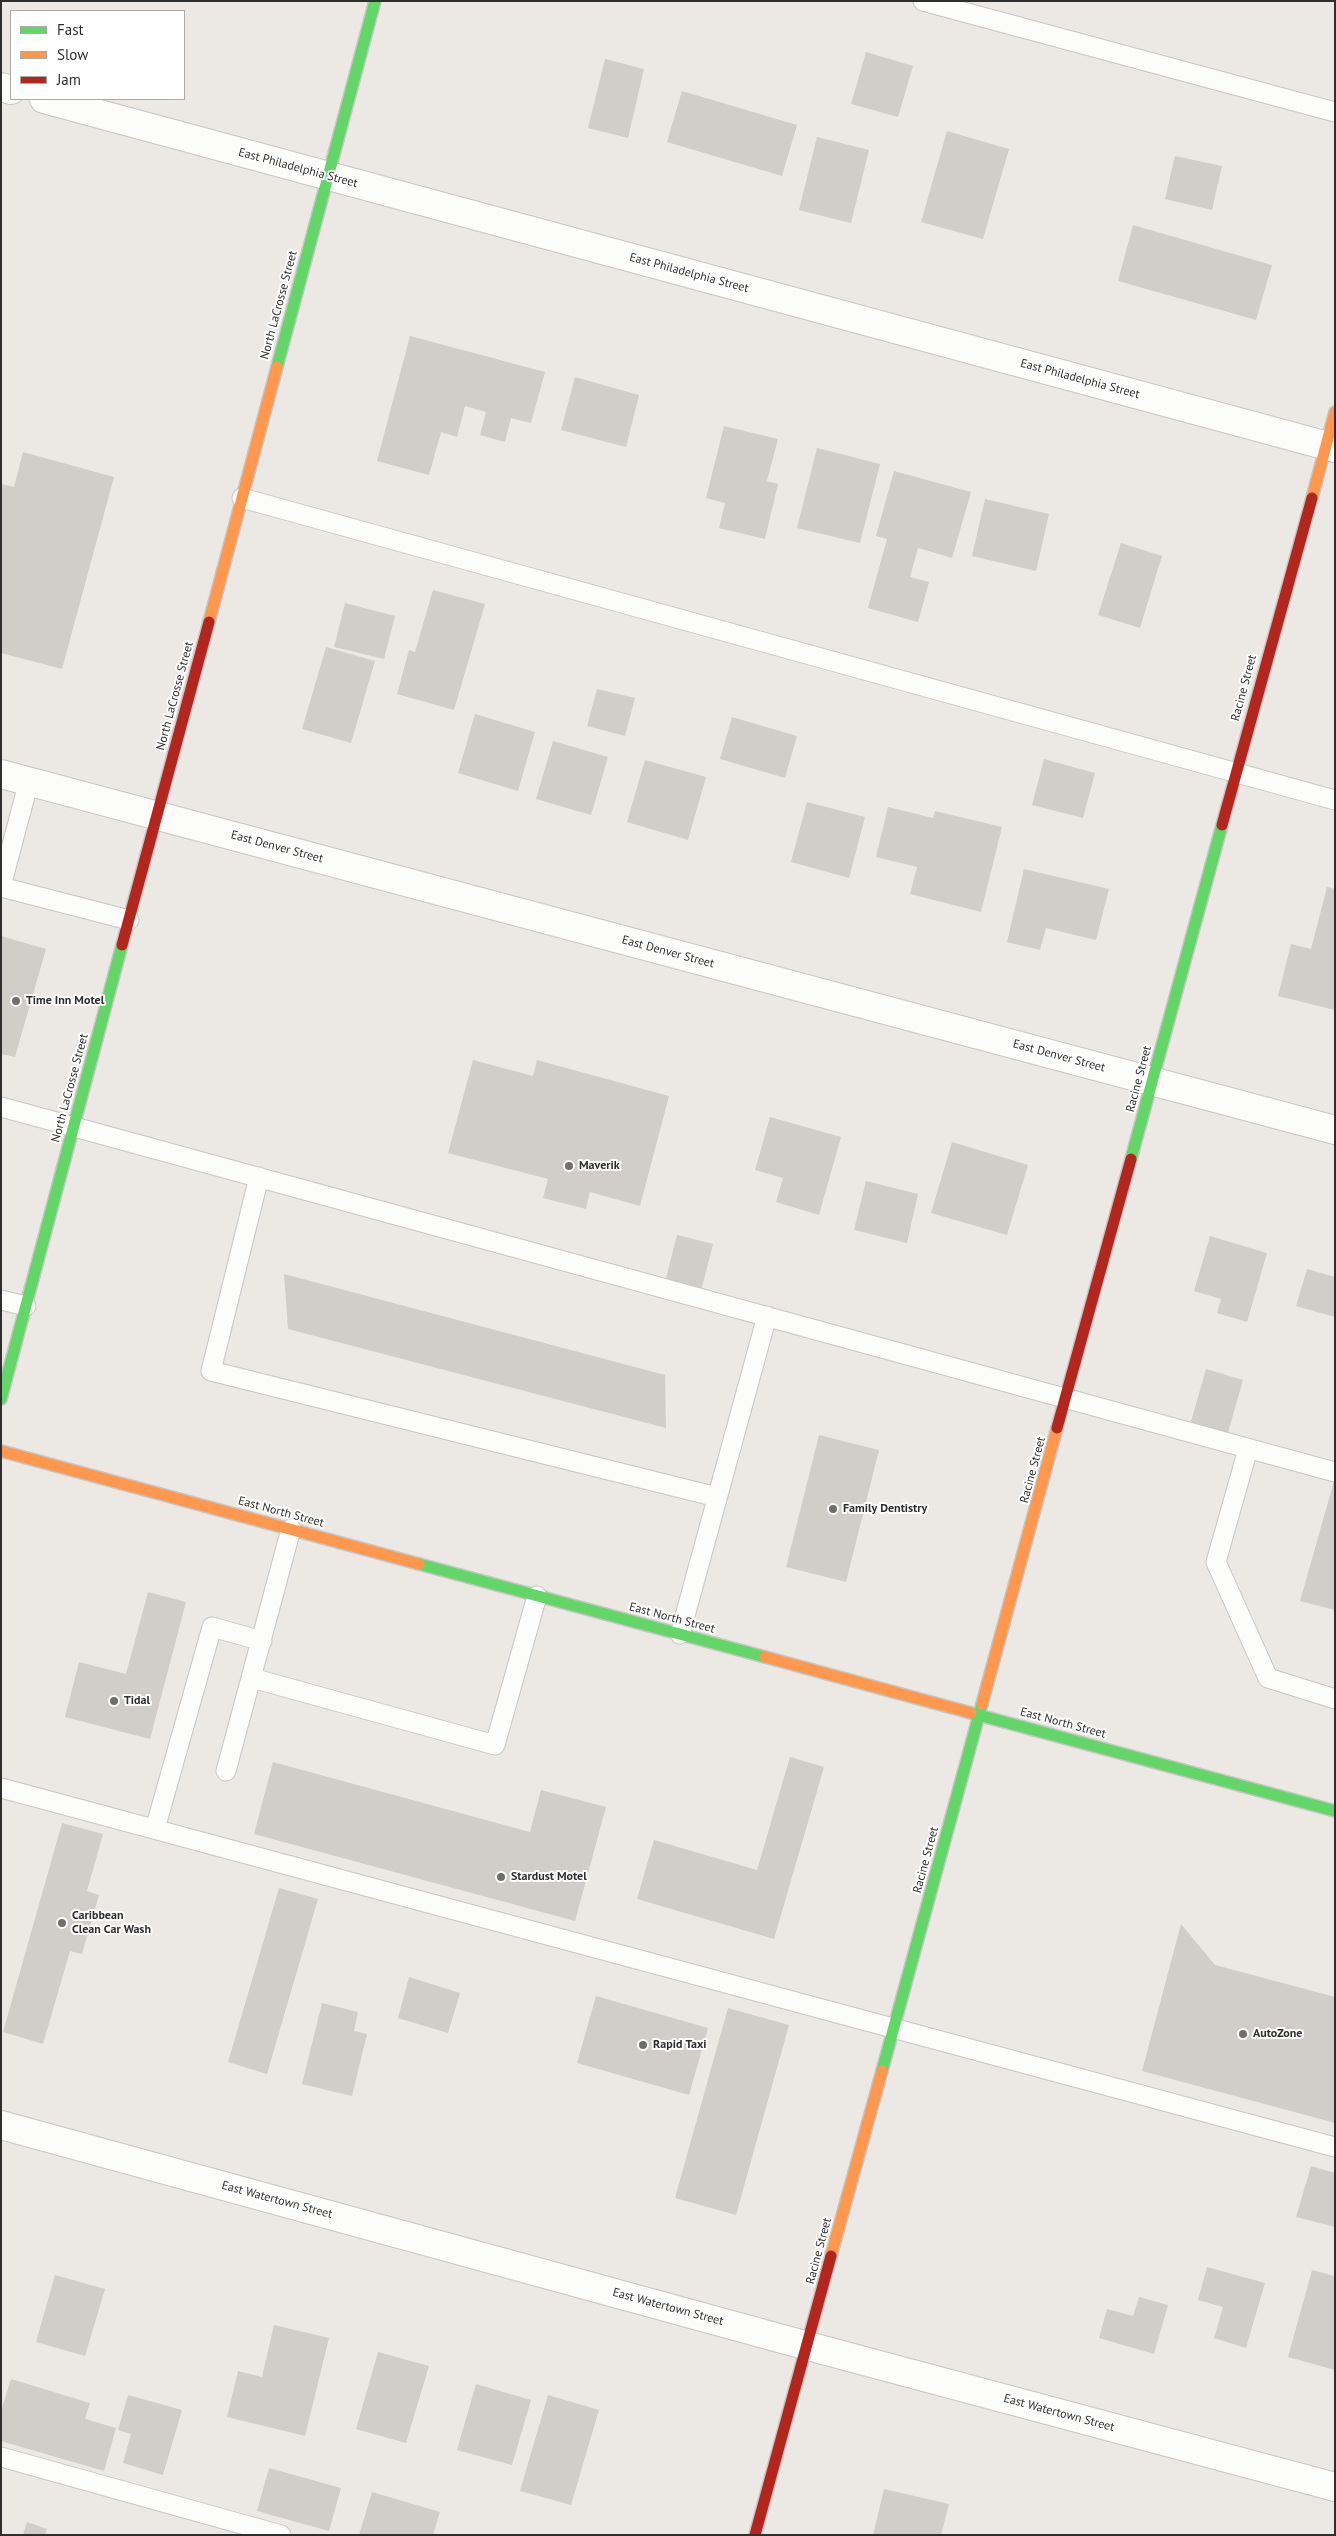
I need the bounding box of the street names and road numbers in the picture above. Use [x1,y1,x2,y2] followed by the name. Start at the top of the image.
[237,145,359,191] street label: East Philadelphia Street
[258,249,300,361] street label: North LaCrosse Street
[628,250,750,296] street label: East Philadelphia Street
[1019,356,1141,402] street label: East Philadelphia Street
[154,640,196,752] street label: North LaCrosse Street
[1228,653,1260,723] street label: Racine Street
[229,828,325,866] street label: East Denver Street
[620,933,716,971] street label: East Denver Street
[49,1032,91,1144] street label: North LaCrosse Street
[1011,1037,1107,1075] street label: East Denver Street
[1123,1044,1155,1114] street label: Racine Street
[1017,1435,1049,1505] street label: Racine Street
[237,1494,325,1530] street label: East North Street
[628,1600,716,1636] street label: East North Street
[1019,1705,1107,1741] street label: East North Street
[910,1825,942,1895] street label: Racine Street
[220,2178,334,2222] street label: East Watertown Street
[803,2216,835,2286] street label: Racine Street
[611,2285,725,2329] street label: East Watertown Street
[1002,2391,1116,2435] street label: East Watertown Street

